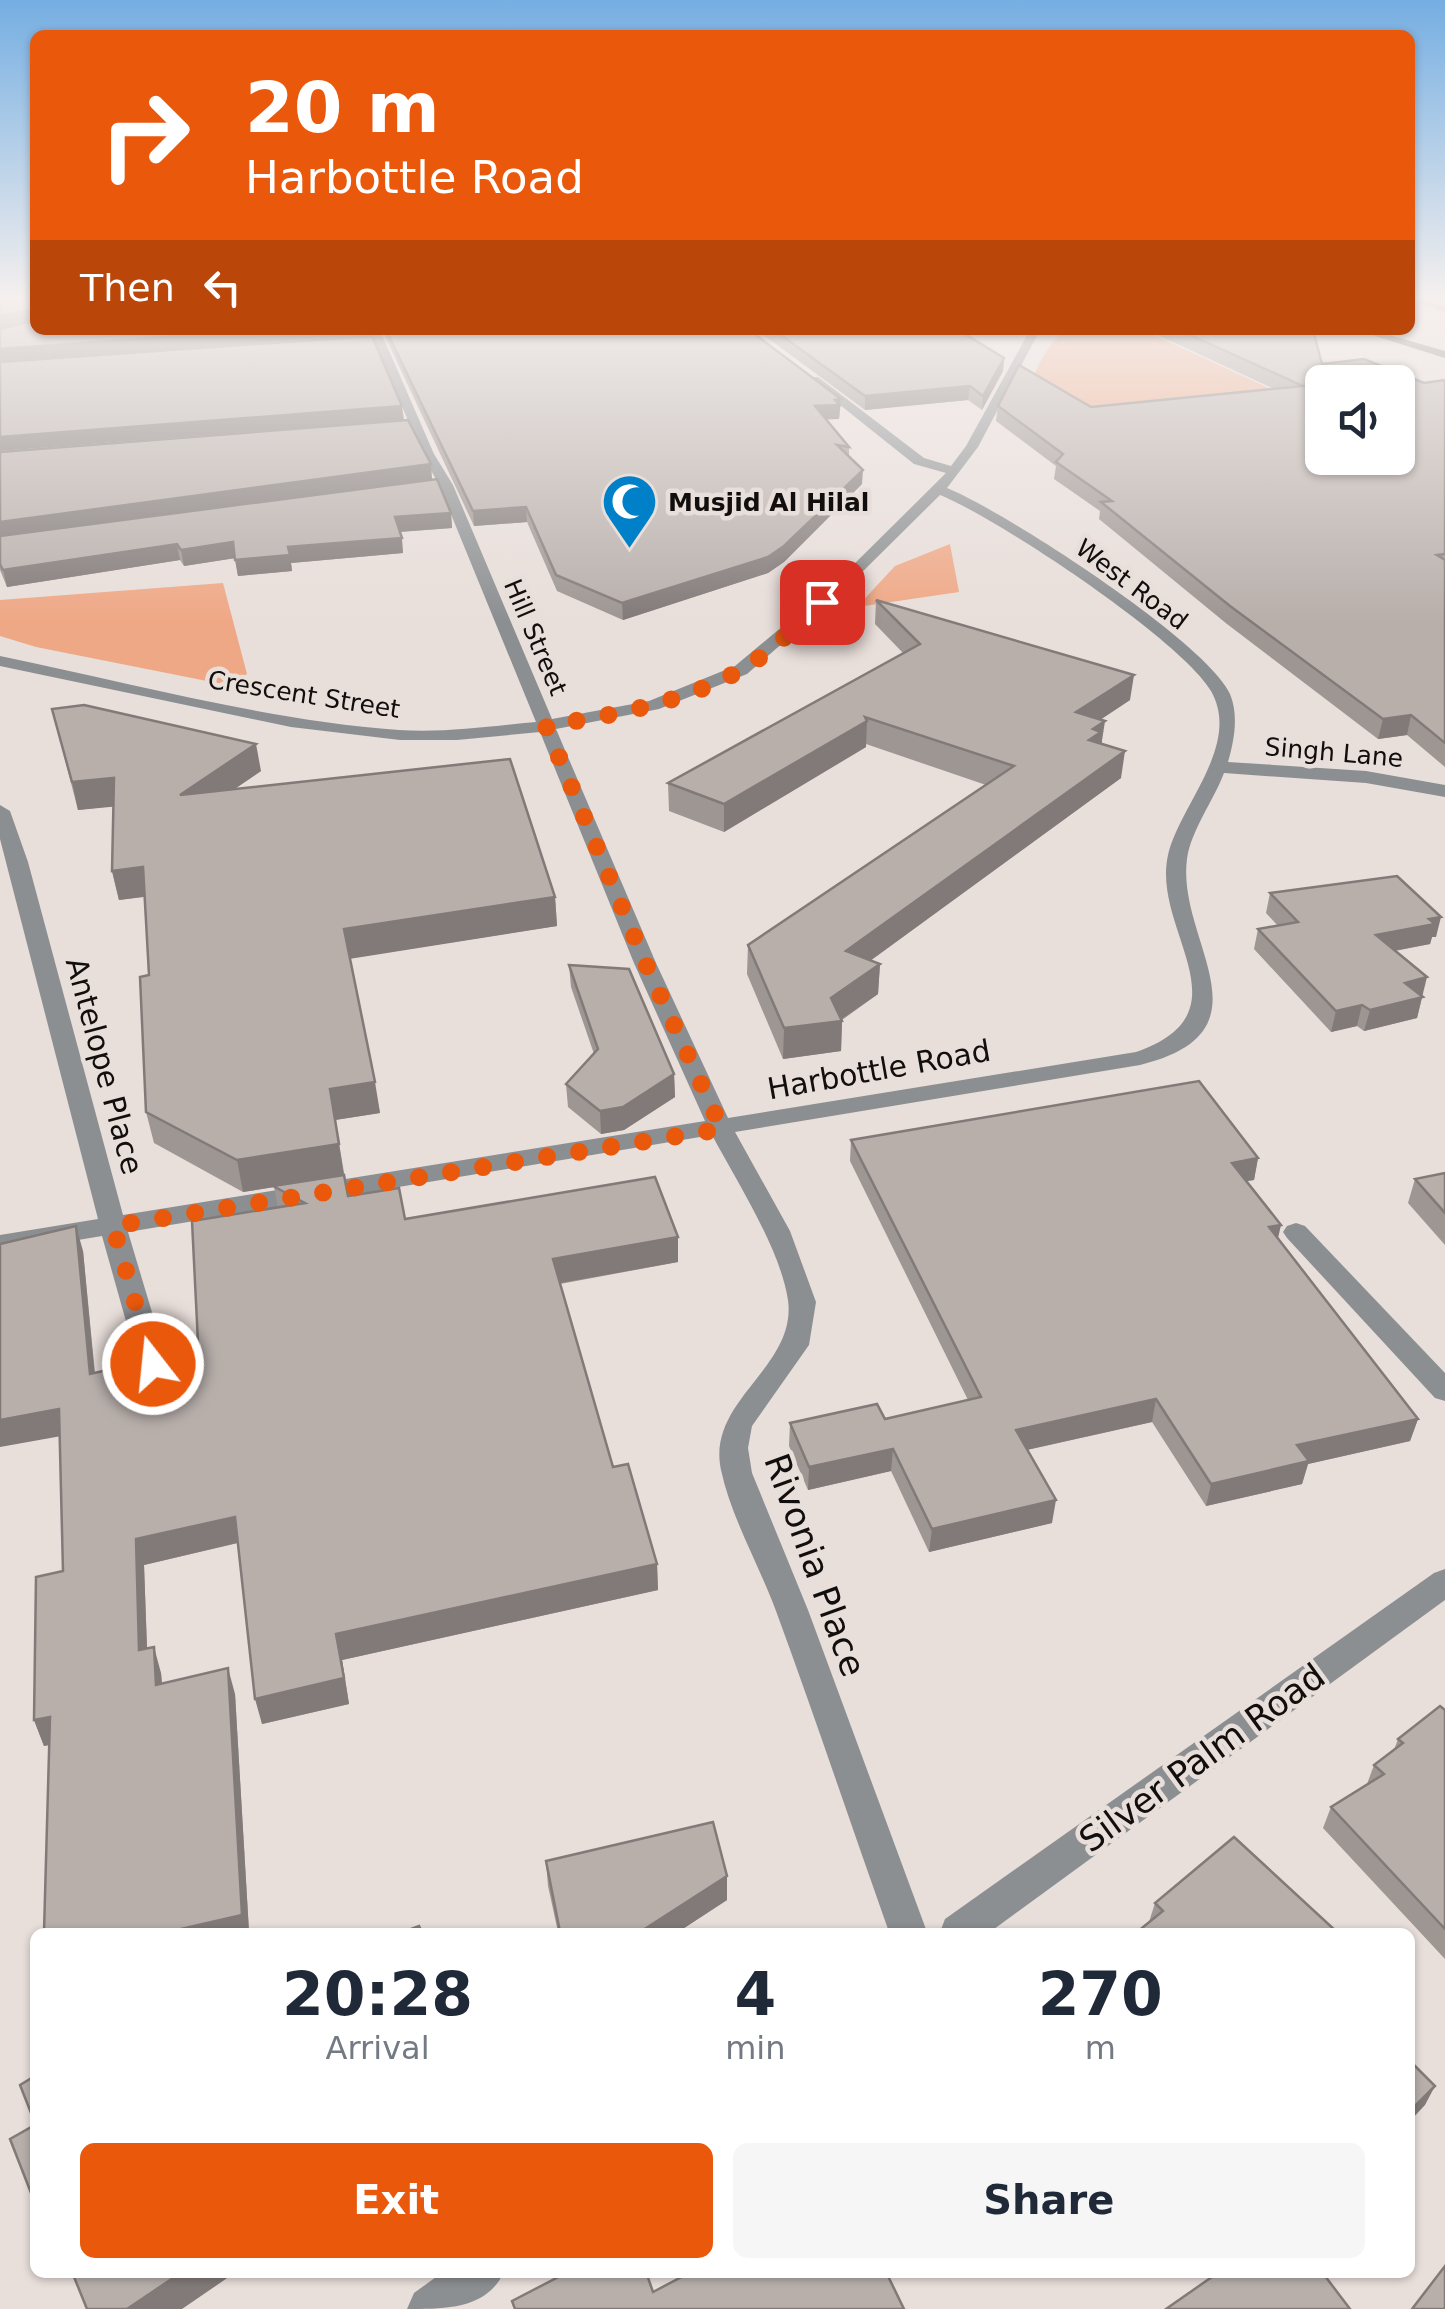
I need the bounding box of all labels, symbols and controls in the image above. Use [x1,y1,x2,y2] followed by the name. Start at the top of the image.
[245,67,440,149] text: 20 m
[80,70,210,200] icon: right
[245,151,584,204] text: Harbottle Road
[195,260,250,315] icon: left
[80,266,175,310] text: Then
[1305,365,1415,475] map controls
[1305,365,1415,475] button: sound
[599,472,659,551] mosque icon: Musjid Al Hilal
[668,488,869,517] place label: Musjid Al Hilal
[1070,533,1193,636] street label: West Road
[780,560,865,645] pin
[498,575,573,700] street label: Hill Street
[795,575,850,630] icon: arrive
[206,665,402,724] street label: Crescent Street
[1264,732,1404,773] street label: Singh Lane
[59,954,150,1178] street label: Antelope Place
[765,1033,993,1106] street label: Harbottle Road
[101,1312,205,1416] position arrow
[756,1448,874,1682] street label: Rivonia Place
[1072,1656,1332,1860] street label: Silver Palm Road
[282,1959,473,2029] text: 20:28
[734,1959,776,2029] text: 4
[1038,1959,1163,2029] text: 270
[326,2029,430,2067] text: Arrival
[725,2029,786,2067] text: min
[1085,2029,1116,2067] text: m
[80,2143,713,2258] button: Exit
[733,2143,1365,2258] button: Share

